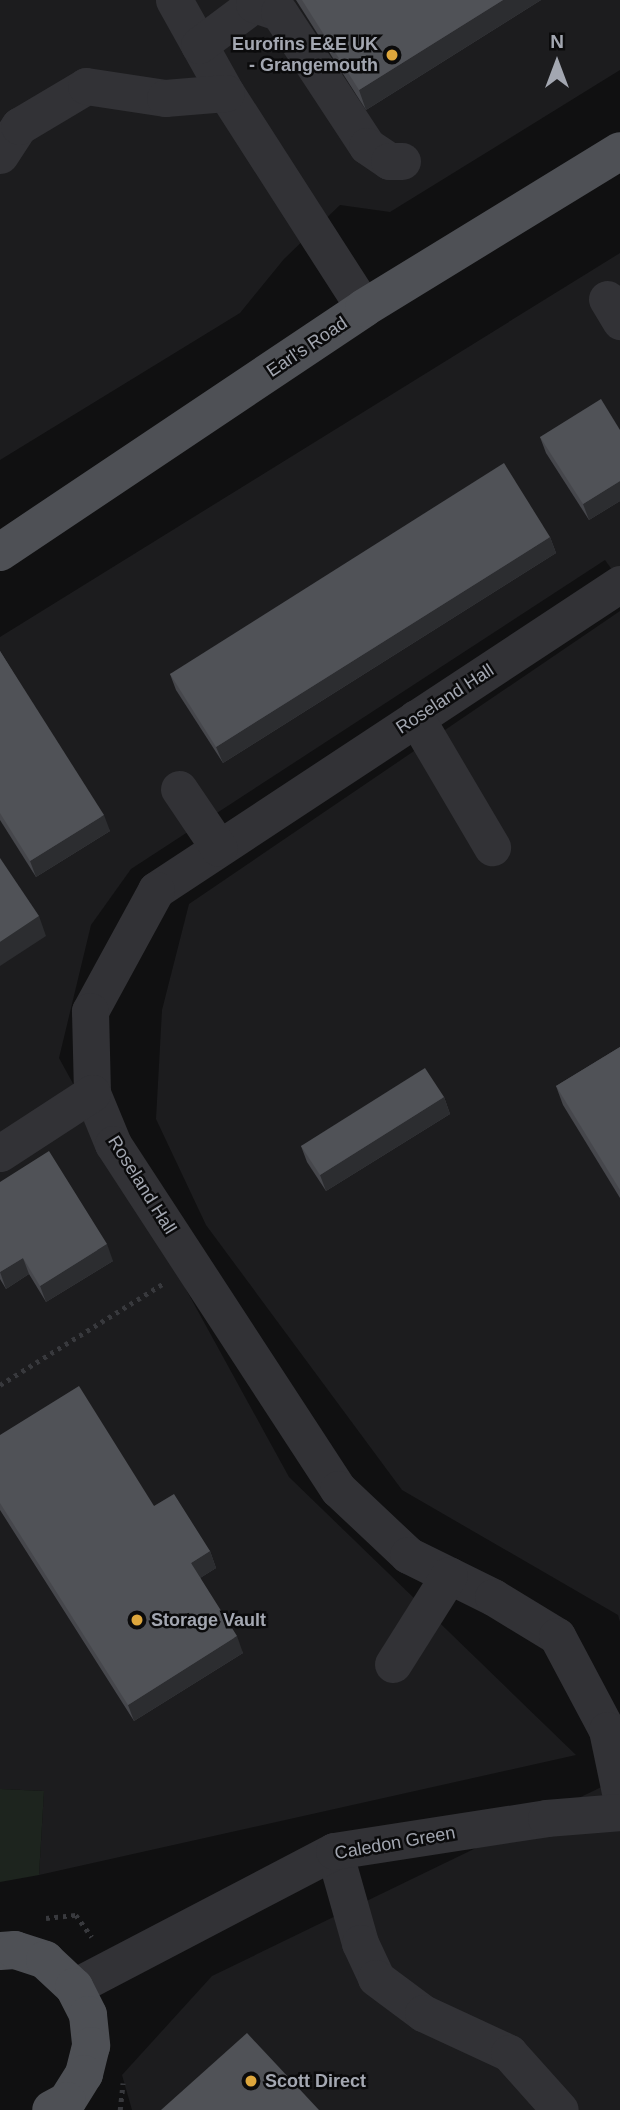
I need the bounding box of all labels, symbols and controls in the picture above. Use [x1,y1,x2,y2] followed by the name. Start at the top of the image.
[522,28,592,98] north arrow
[550,31,564,52] text: N
[232,34,378,76] place label: Eurofins E&E UK - Grangemouth
[384,47,400,63] marker: Eurofins E&E UK - Grangemouth
[263,312,351,382] street label: Earl's Road
[392,659,498,739] street label: Roseland Hall
[103,1132,181,1238] street label: Roseland Hall
[151,1609,266,1631] place label: Storage Vault
[129,1612,145,1628] marker: Storage Vault
[333,1822,457,1864] street label: Caledon Green
[265,2070,366,2092] place label: Scott Direct
[243,2073,259,2089] marker: Scott Direct

